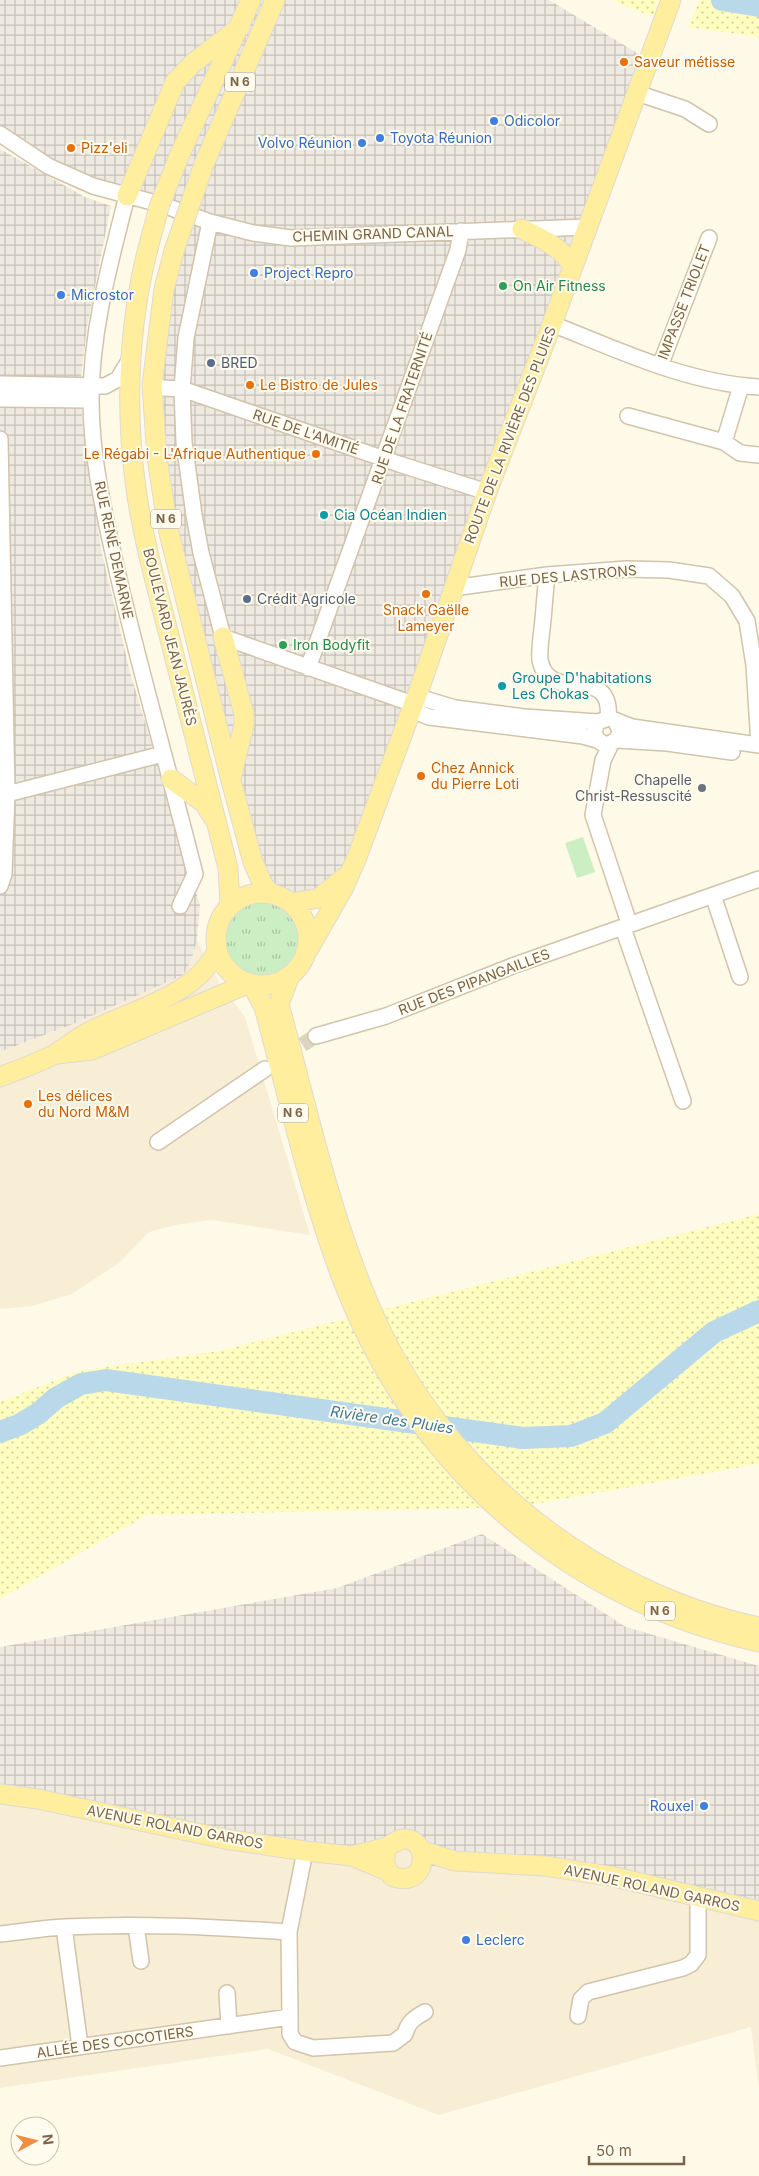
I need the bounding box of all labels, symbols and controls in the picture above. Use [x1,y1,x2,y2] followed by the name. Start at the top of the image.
[634,53,735,70] place label: Saveur métisse
[618,56,630,68] marker: Saveur métisse
[225,72,255,91] road number: N 6
[504,112,560,129] place label: Odicolor
[488,115,500,127] marker: Odicolor
[390,129,492,146] place label: Toyota Réunion
[374,132,386,144] marker: Toyota Réunion
[258,134,352,151] place label: Volvo Réunion
[356,137,368,149] marker: Volvo Réunion
[81,139,128,156] place label: Pizz'eli
[65,142,77,154] marker: Pizz'eli
[292,222,454,245] street label: CHEMIN GRAND CANAL
[654,242,713,362] street label: IMPASSE TRIOLET
[264,264,353,281] place label: Project Repro
[248,267,260,279] marker: Project Repro
[513,277,606,294] place label: On Air Fitness
[497,280,509,292] marker: On Air Fitness
[71,286,134,303] place label: Microstor
[55,289,67,301] marker: Microstor
[460,324,559,546] street label: ROUTE DE LA RIVIÈRE DES PLUIES
[367,330,436,486] street label: RUE DE LA FRATERNITÉ
[221,354,258,371] place label: BRED
[205,357,217,369] marker: BRED
[260,376,378,393] place label: Le Bistro de Jules
[244,379,256,391] marker: Le Bistro de Jules
[251,405,362,458] street label: RUE DE L'AMITIÉ
[84,445,306,462] place label: Le Régabi - L'Afrique Authentique
[310,448,322,460] marker: Le Régabi - L'Afrique Authentique
[92,479,137,621] street label: RUE RENÉ DEMARNE
[334,506,447,523] place label: Cia Océan Indien
[151,509,181,528] road number: N 6
[318,509,330,521] marker: Cia Océan Indien
[140,546,201,727] street label: BOULEVARD JEAN JAURÈS
[498,561,637,590] street label: RUE DES LASTRONS
[420,588,432,600] marker: Snack Gaëlle Lameyer
[257,590,356,607] place label: Crédit Agricole
[241,593,253,605] marker: Crédit Agricole
[383,601,469,634] place label: Snack Gaëlle Lameyer
[293,636,370,653] place label: Iron Bodyfit
[277,639,289,651] marker: Iron Bodyfit
[512,669,652,702] place label: Groupe D'habitations Les Chokas
[496,680,508,692] marker: Groupe D'habitations Les Chokas
[431,759,519,792] place label: Chez Annick du Pierre Loti
[415,770,427,782] marker: Chez Annick du Pierre Loti
[575,771,692,804] place label: Chapelle Christ-Ressuscité
[696,782,708,794] marker: Chapelle Christ-Ressuscité
[396,945,552,1018] street label: RUE DES PIPANGAILLES
[38,1087,130,1120] place label: Les délices du Nord M&M
[22,1098,34,1110] marker: Les délices du Nord M&M
[278,1104,308,1122] road number: N 6
[329,1401,455,1438] water label: Rivière des Pluies
[645,1602,675,1620] road number: N 6
[650,1797,694,1814] place label: Rouxel
[698,1800,710,1812] marker: Rouxel
[85,1801,265,1852] street label: AVENUE ROLAND GARROS
[563,1861,742,1914] street label: AVENUE ROLAND GARROS
[476,1931,525,1948] place label: Leclerc
[460,1934,472,1946] marker: Leclerc
[35,2022,195,2061] street label: ALLÉE DES COCOTIERS
[10,2116,60,2166] north arrow
[39,2133,57,2146] text: N
[589,2134,684,2166] scale bar
[596,2141,632,2160] text: 50 m

